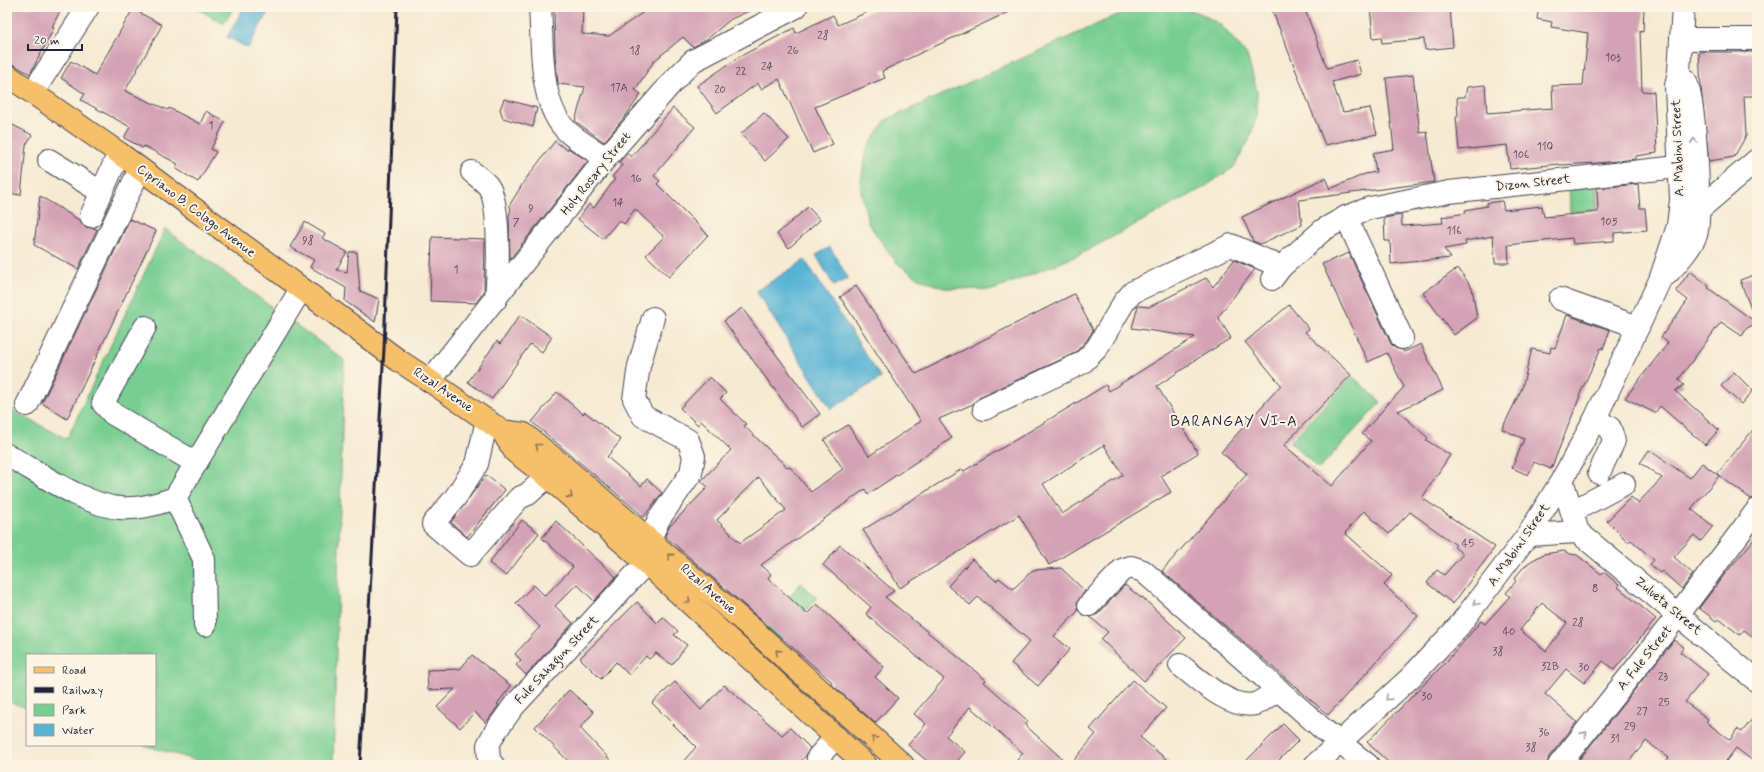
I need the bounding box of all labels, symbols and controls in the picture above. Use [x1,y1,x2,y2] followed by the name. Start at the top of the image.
[28,26,82,52] scale bar
[817,29,829,43] house number: 28
[34,33,60,49] text: 20 m
[630,44,640,58] house number: 18
[787,44,799,58] house number: 26
[1605,51,1621,65] house number: 103
[761,60,773,74] house number: 24
[735,65,747,79] house number: 22
[610,81,628,95] house number: 17A
[714,83,726,97] house number: 20
[1668,99,1688,197] street label: A. Mabini Street
[209,119,214,133] house number: 1
[557,129,635,219] street label: Holy Rosary Street
[1690,138,1699,144] one-way arrow
[1537,140,1553,154] house number: 110
[1513,148,1529,162] house number: 106
[132,161,259,262] street label: Cipriano B. Colago Avenue
[1495,171,1572,195] street label: Dizon Street
[631,172,642,186] house number: 16
[612,196,624,210] house number: 14
[528,202,534,216] house number: 9
[1600,215,1618,229] house number: 105
[513,216,520,230] house number: 7
[1447,224,1461,238] house number: 116
[302,234,314,248] house number: 98
[454,263,459,277] house number: 1
[410,364,476,416] street label: Rizal Avenue
[1170,412,1298,432] district label: BARANGAY VI-A
[536,443,543,450] one-way arrow
[565,491,573,499] one-way arrow
[1484,500,1554,590] street label: A. Mabini Street
[1462,537,1474,551] house number: 45
[667,554,675,561] one-way arrow
[677,560,739,618] street label: Rizal Avenue
[1631,573,1705,639] street label: Zulueta Street
[1592,582,1598,596] house number: 8
[683,597,690,604] one-way arrow
[1474,599,1481,606] one-way arrow
[511,612,604,709] street label: Fule Sahagun Street
[1572,616,1584,630] house number: 28
[1614,622,1676,694] street label: A. Fule Street
[1503,625,1515,639] house number: 40
[1493,645,1504,659] house number: 38
[775,649,783,657] one-way arrow
[26,654,156,746] legend
[1541,660,1559,674] house number: 32B
[1578,661,1590,675] house number: 30
[62,663,86,679] text: Road
[1658,670,1668,684] house number: 23
[62,683,104,699] text: Railway
[1421,690,1433,704] house number: 30
[1385,693,1392,700] one-way arrow
[1658,696,1670,710] house number: 25
[62,703,86,719] text: Park
[1637,705,1648,719] house number: 27
[1624,720,1636,734] house number: 29
[62,723,94,739] text: Water
[1538,726,1550,740] house number: 36
[1579,732,1586,739] one-way arrow
[1610,732,1620,746] house number: 31
[872,737,879,744] one-way arrow
[1526,741,1537,755] house number: 38

